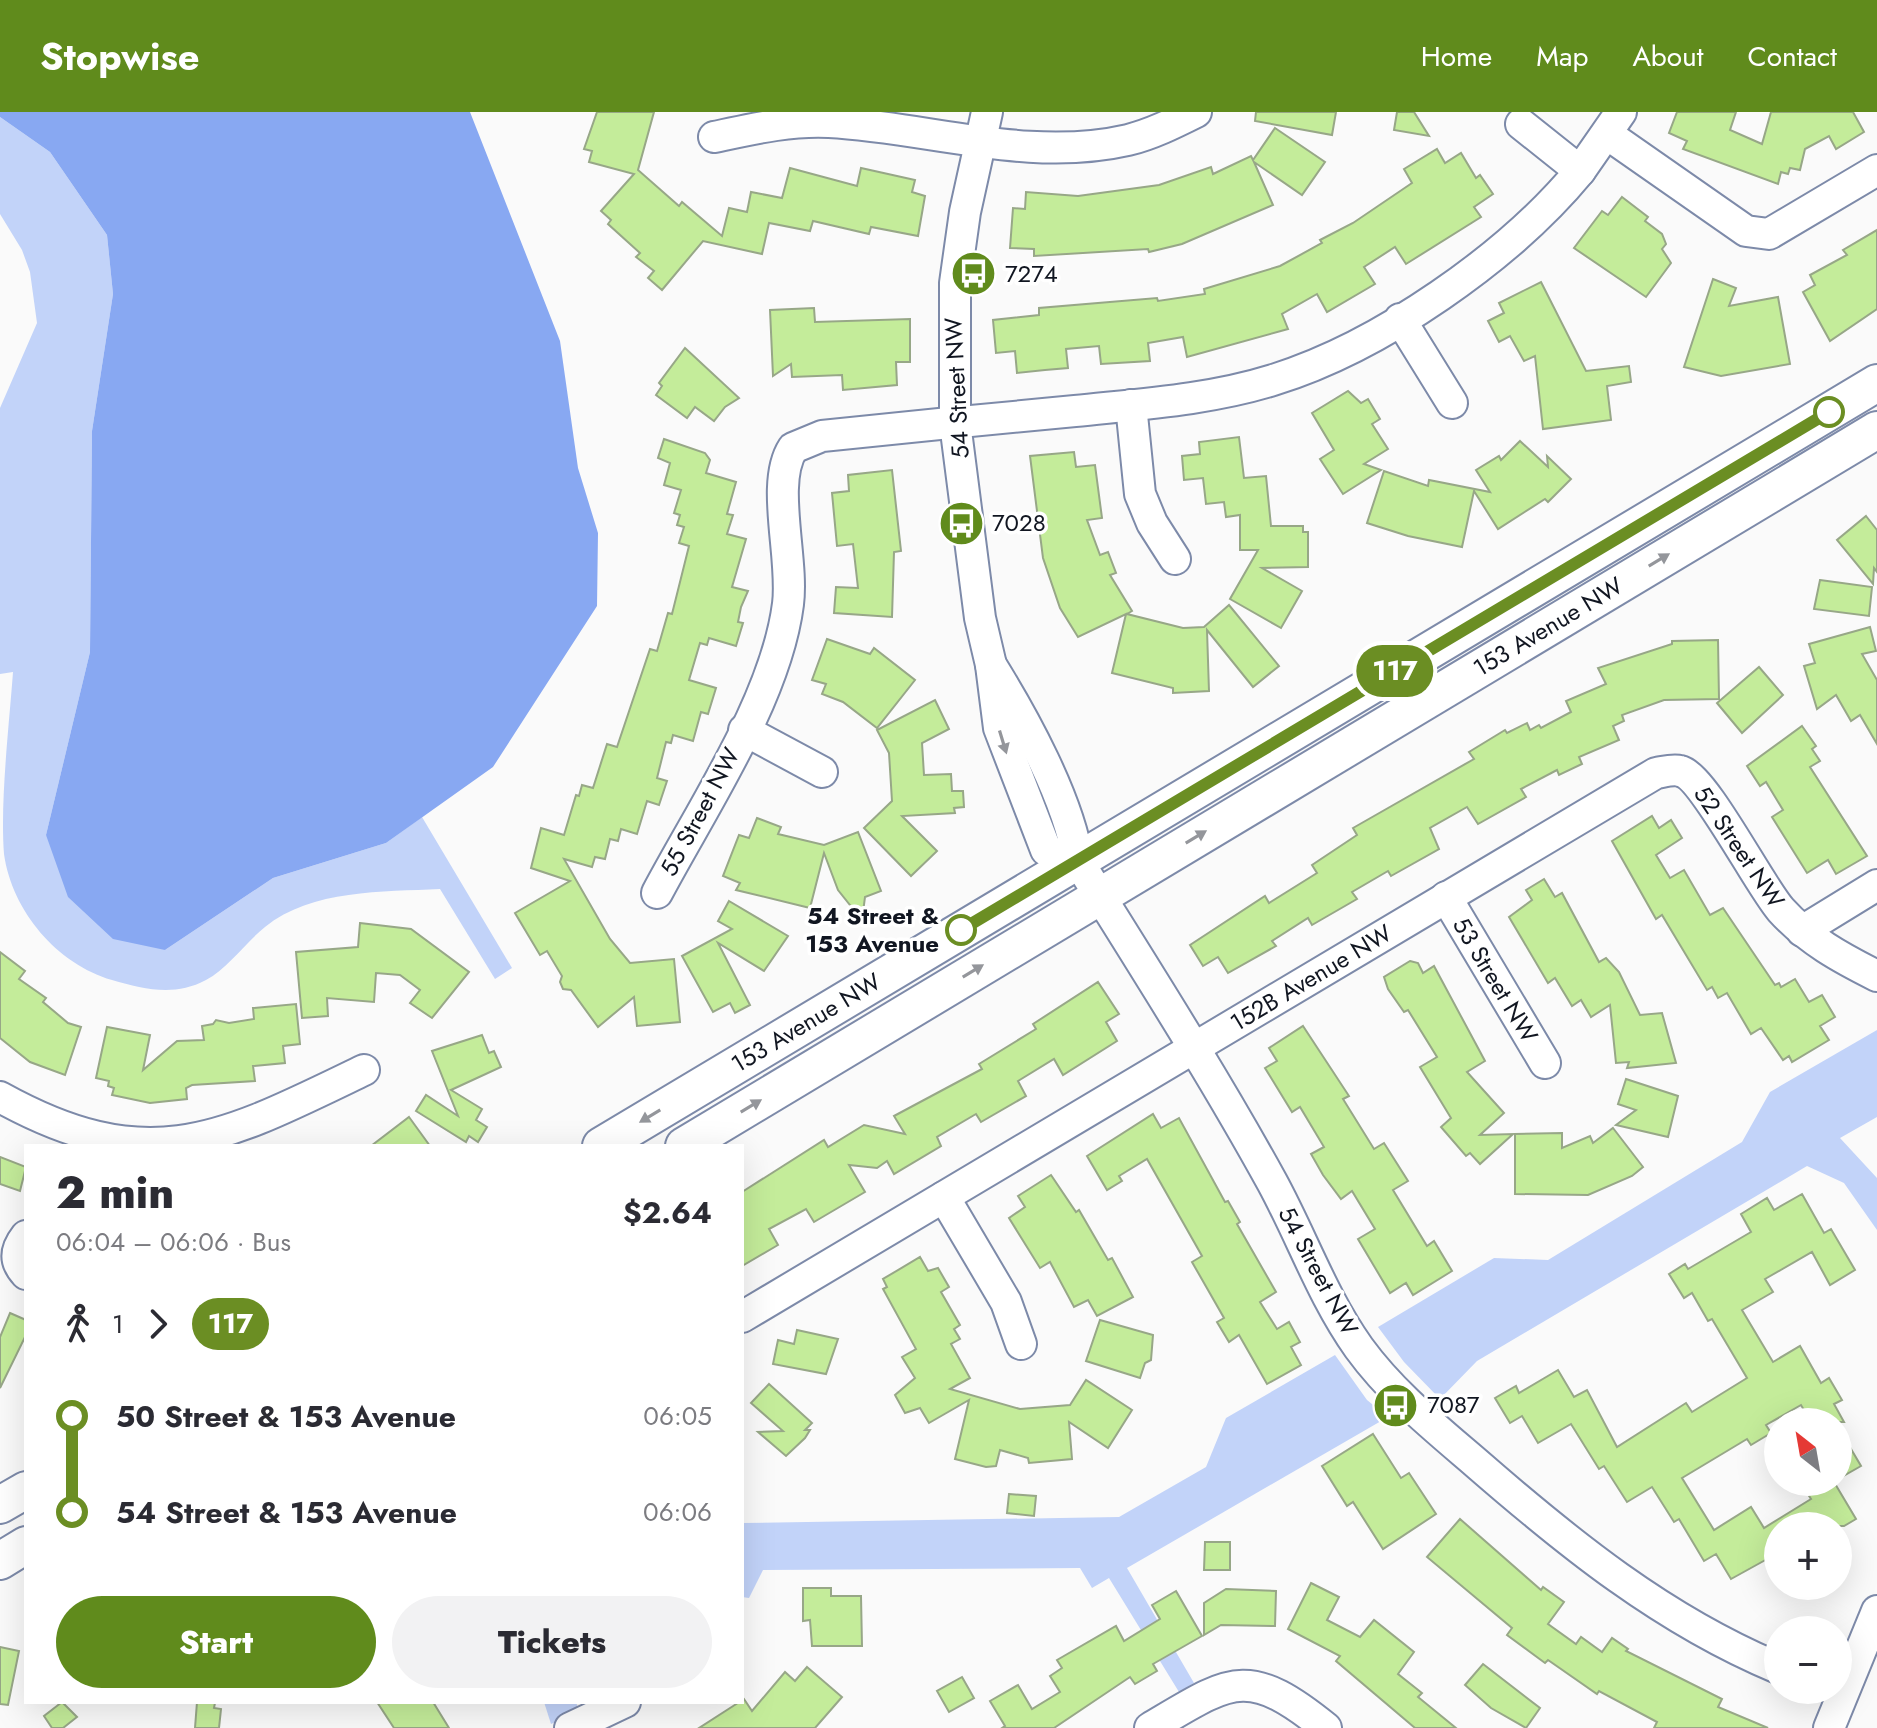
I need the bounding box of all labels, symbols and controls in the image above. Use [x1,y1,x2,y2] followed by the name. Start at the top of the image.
[40,29,200,84] text: Stopwise
[1421,36,1492,77] text: Home
[1536,36,1588,77] text: Map
[1632,36,1704,77] text: About
[1748,36,1837,77] text: Contact
[950,250,998,298] bus stop icon: 7274
[1005,256,1058,291] place label: 7274
[935,316,978,460] street label: 54 Street NW
[1814,397,1844,427] unlabelled marker
[937,499,985,547] bus stop icon: 7028
[992,505,1046,540] place label: 7028
[1648,553,1670,567] one-way arrow
[1466,568,1629,685] street label: 153 Avenue NW
[1349,645,1441,697] line badge: 117
[1372,650,1418,691] text: 117
[997,730,1010,754] one-way arrow
[651,741,748,882] street label: 55 Street NW
[1685,778,1794,915] street label: 52 Street NW
[1185,830,1207,844] one-way arrow
[805,898,939,961] place label: 54 Street & 153 Avenue
[1444,910,1547,1049] street label: 53 Street NW
[946,915,976,945] marker: 54 Street & 153 Avenue
[1223,915,1398,1040] street label: 152B Avenue NW
[724,964,887,1081] street label: 153 Avenue NW
[962,964,984,978] one-way arrow
[740,1099,762,1113] one-way arrow
[639,1109,661,1123] one-way arrow
[56,1161,174,1225] text: 2 min
[623,1191,712,1234] text: $2.64
[1270,1200,1367,1342] street label: 54 Street NW
[56,1223,291,1261] text: 06:04 – 06:06 · Bus
[56,1302,100,1346] icon: walk
[136,1302,180,1346] icon: forward
[208,1303,253,1344] text: 117
[112,1305,124,1343] text: 1
[1372,1381,1420,1429] bus stop icon: 7087
[1427,1387,1480,1422] place label: 7087
[116,1395,456,1438] text: 50 Street & 153 Avenue
[643,1397,712,1435] text: 06:05
[1764,1408,1852,1496] north arrow
[1764,1408,1852,1704] map controls
[116,1491,457,1534] text: 54 Street & 153 Avenue
[643,1493,712,1531] text: 06:06
[1764,1512,1852,1600] button: +
[56,1596,376,1688] button: Start
[392,1596,712,1688] button: Tickets
[1764,1616,1852,1704] button: −

